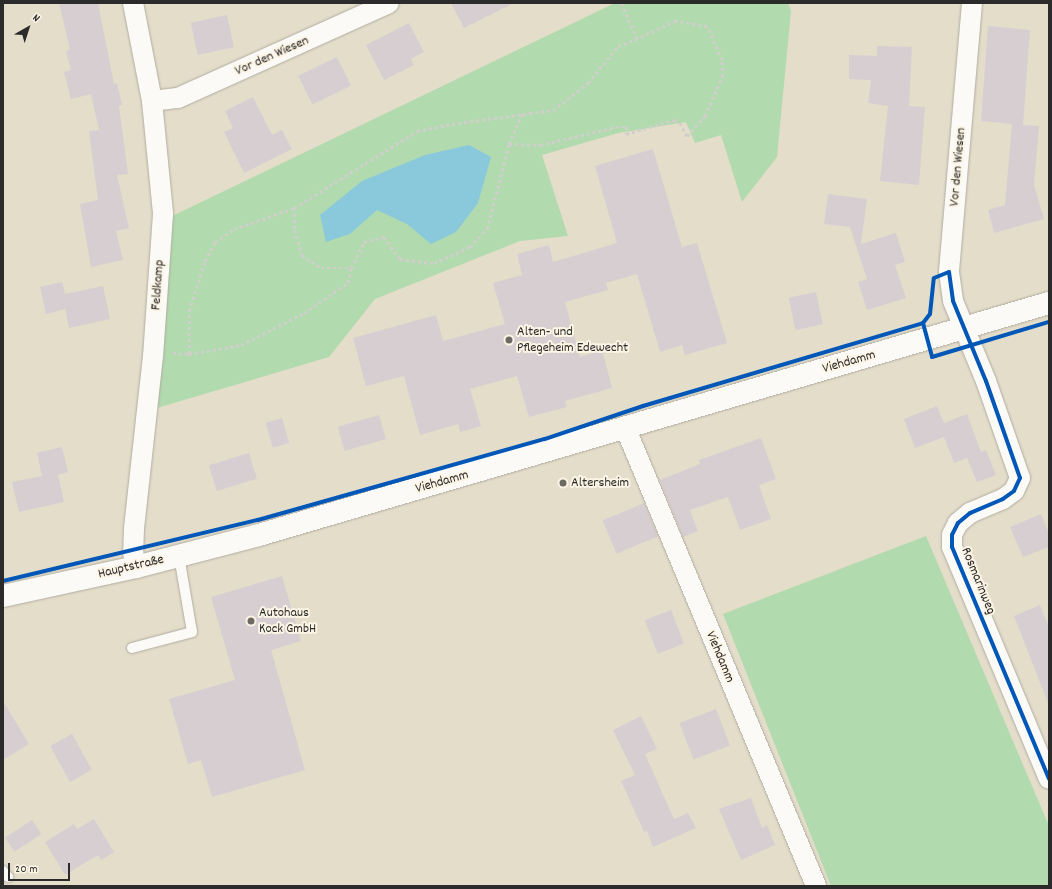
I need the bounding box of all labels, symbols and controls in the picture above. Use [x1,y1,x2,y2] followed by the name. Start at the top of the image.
[8,8,48,48] north arrow
[28,11,43,27] text: N
[232,32,312,80] street label: Vor den Wiesen
[946,127,970,207] street label: Vor den Wiesen
[148,259,168,311] street label: Feldkamp
[517,324,628,356] place label: Alten- und Pflegeheim Edewecht
[504,335,514,345] marker: Alten- und Pflegeheim Edewecht
[821,346,877,378] street label: Viehdamm
[414,466,470,498] street label: Viehdamm
[571,475,629,491] place label: Altersheim
[558,478,568,488] marker: Altersheim
[957,545,999,617] street label: Rosmarinweg
[96,551,166,583] street label: Hauptstraße
[259,605,316,638] place label: Autohaus Kock GmbH
[246,616,256,626] marker: Autohaus Kock GmbH
[702,629,738,685] street label: Viehdamm
[10,855,72,881] scale bar
[15,861,38,878] text: 20 m

